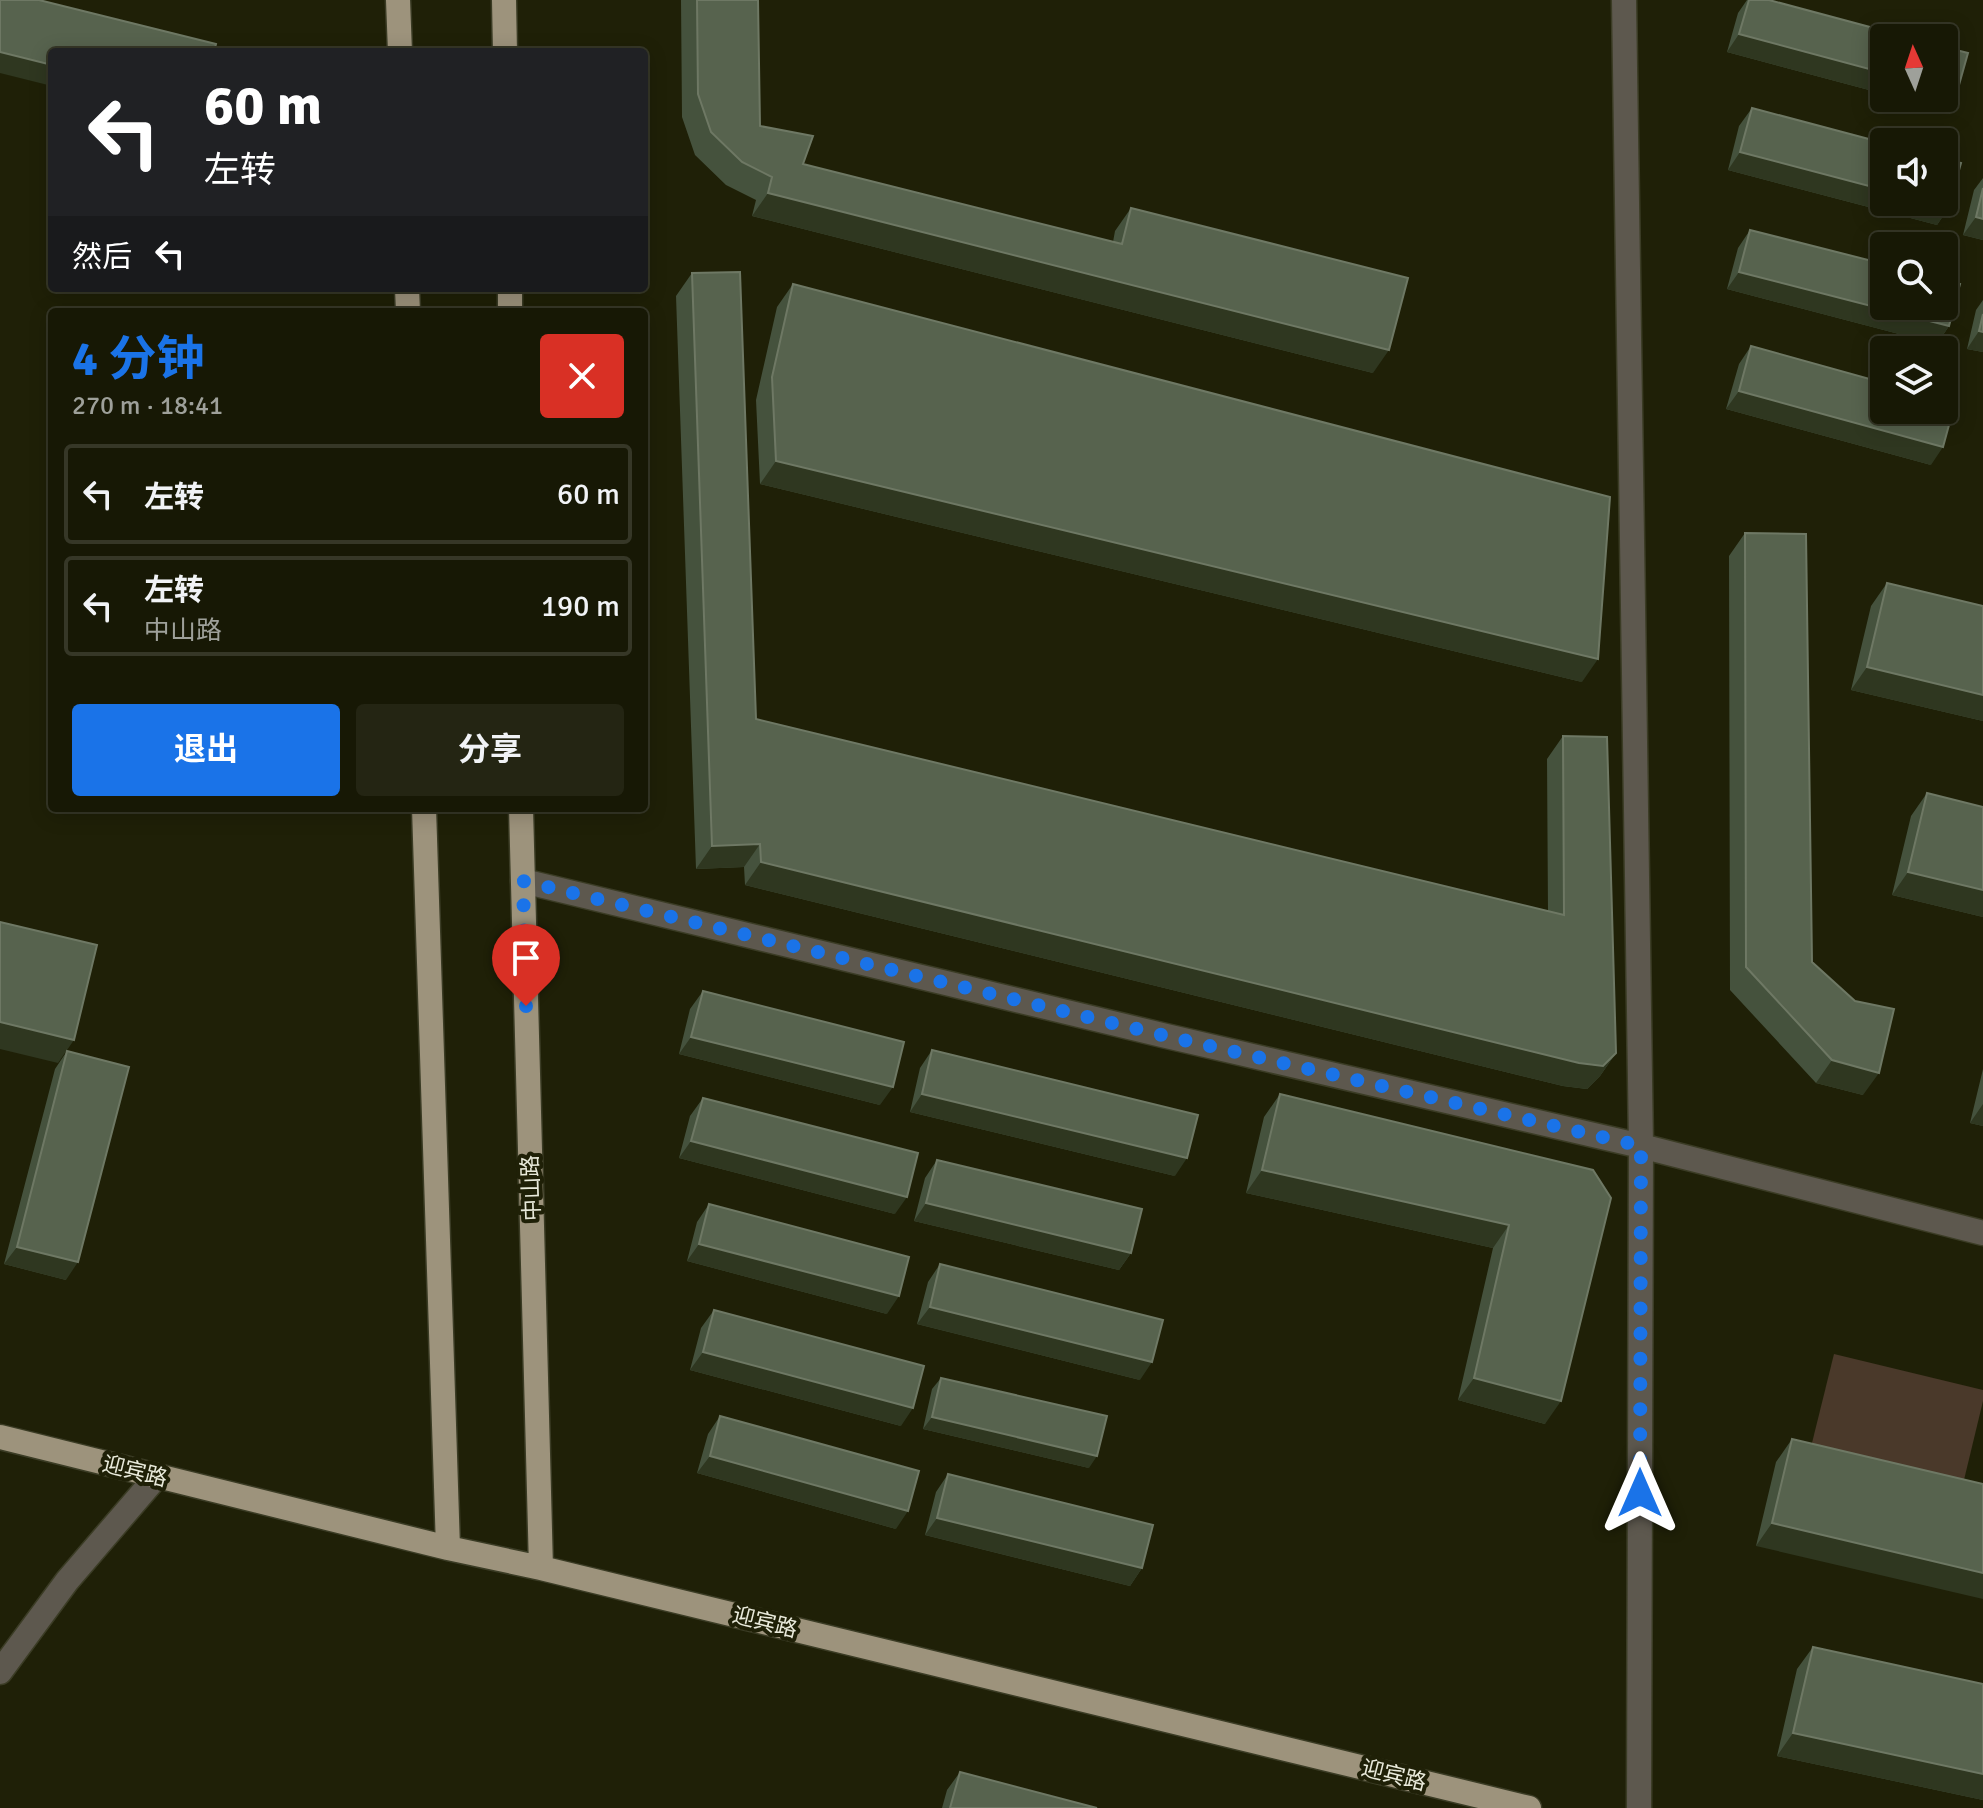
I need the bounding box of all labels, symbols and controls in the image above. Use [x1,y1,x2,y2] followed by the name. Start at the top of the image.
[1870,24,1958,112] north arrow
[1870,24,1958,424] map controls
[204,71,322,140] text: 60 m
[72,80,176,184] icon: left
[1870,128,1958,216] button: sound
[204,148,276,193] text: 左转
[148,232,192,276] icon: left
[1870,232,1958,320] button: search
[72,239,132,276] text: 然后
[72,330,204,389] text: 4 分钟
[540,334,624,418] button: close
[1870,336,1958,424] button: layers
[72,390,223,422] text: 270 m · 18:41
[76,472,120,516] icon: left
[557,476,620,513] text: 60 m
[144,479,204,516] text: 左转
[144,572,204,609] text: 左转
[76,584,120,628] icon: left
[541,588,620,625] text: 190 m
[144,615,222,647] text: 中山路
[72,704,340,796] button: 退出
[356,704,624,796] button: 分享
[492,924,560,1006] pin
[504,936,548,980] icon: arrive
[516,1155,546,1221] street label: 中山路
[100,1450,170,1492] street label: 迎宾路
[1598,1451,1682,1535] position arrow
[730,1601,800,1643] street label: 迎宾路
[1359,1754,1429,1796] street label: 迎宾路

